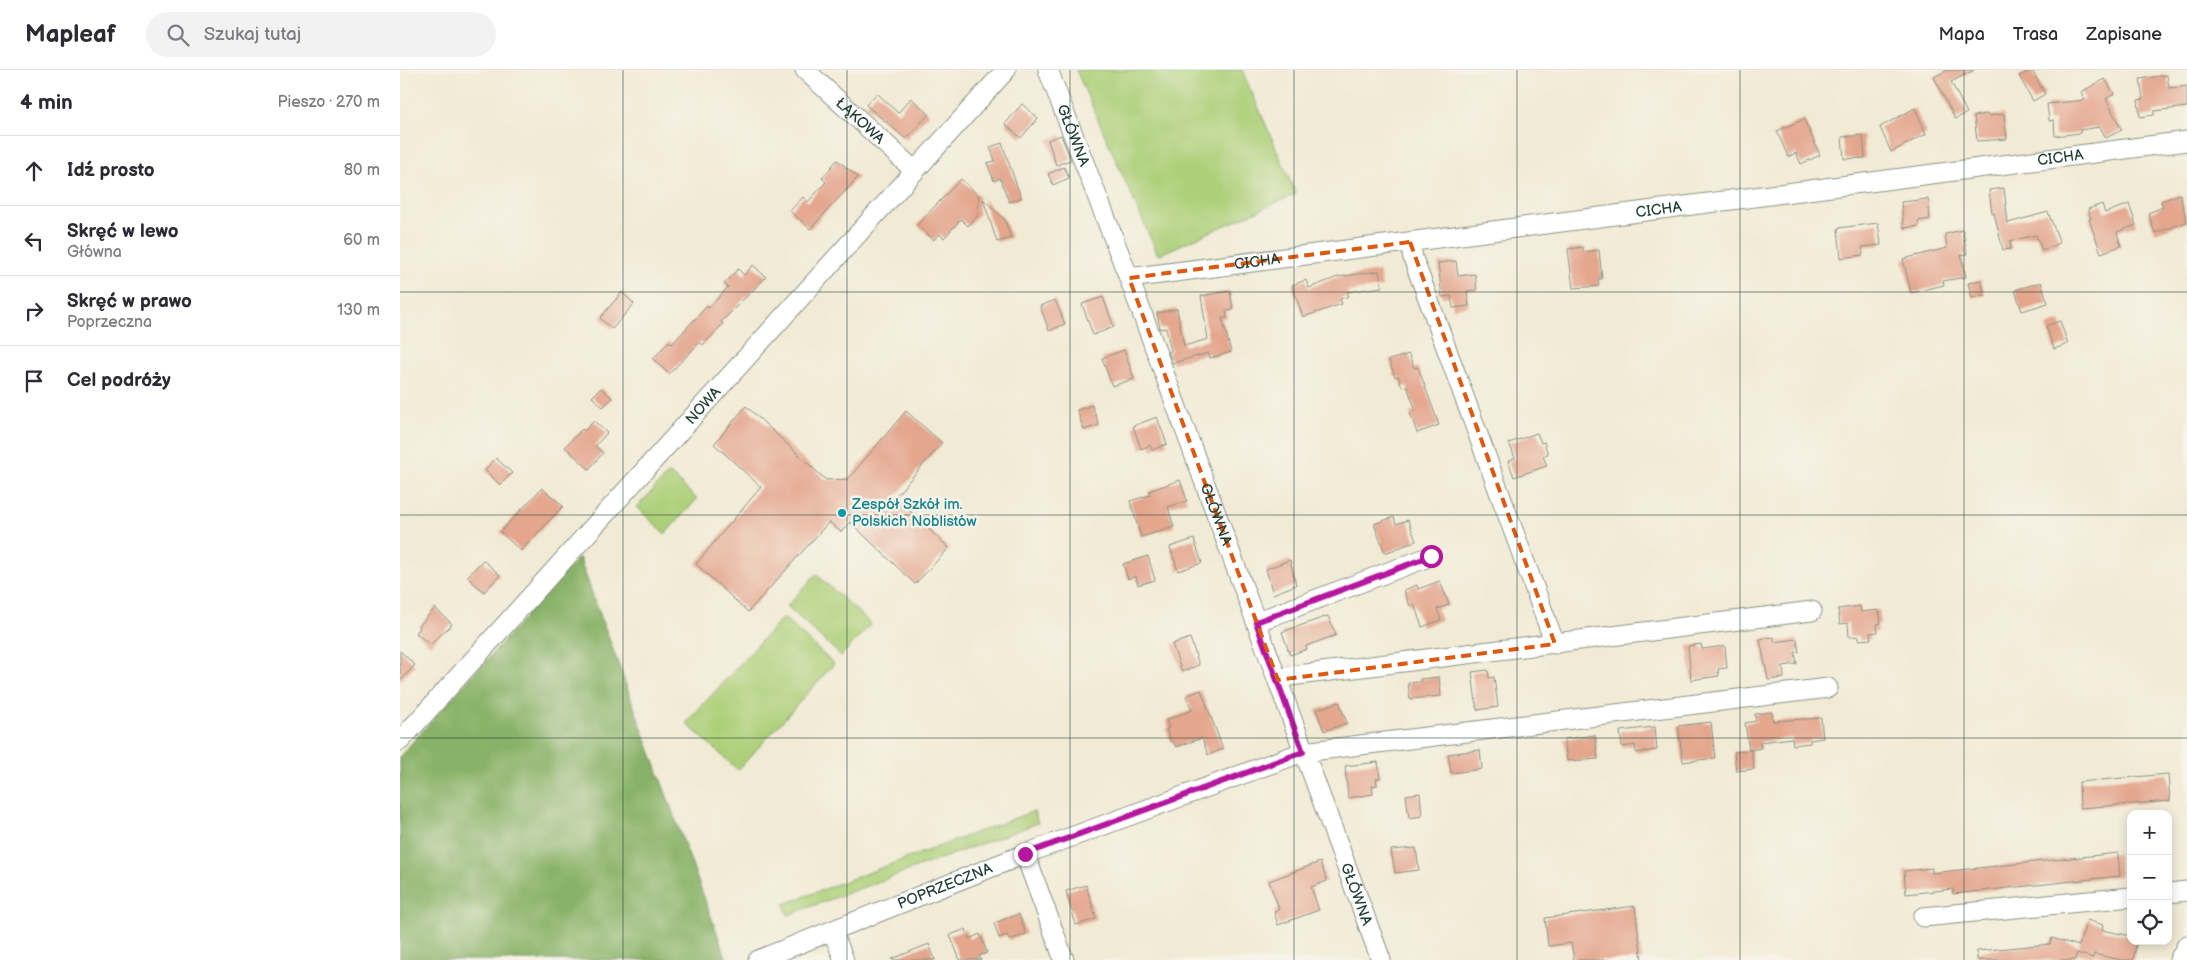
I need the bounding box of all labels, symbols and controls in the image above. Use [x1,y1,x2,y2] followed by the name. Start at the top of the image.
[146,12,496,57] search box
[25,20,116,49] text: Mapleaf
[164,21,192,49] icon: search
[204,23,301,46] text: Szukaj tutaj
[1938,24,1985,45] text: Mapa
[2013,24,2058,45] text: Trasa
[2086,24,2162,45] text: Zapisane
[20,90,73,115] text: 4 min
[278,93,380,112] text: Pieszo · 270 m
[832,93,889,149] street label: ŁĄKOWA
[1053,102,1094,170] street label: GŁÓWNA
[2036,145,2085,170] street label: CICHA
[20,157,48,185] icon: ahead
[67,159,155,182] text: Idź prosto
[344,161,380,180] text: 80 m
[1634,197,1683,222] street label: CICHA
[67,220,179,243] text: Skręć w lewo
[20,227,48,255] icon: left
[343,231,380,250] text: 60 m
[67,243,122,262] text: Główna
[1233,249,1282,274] street label: CICHA
[67,290,192,313] text: Skręć w prawo
[20,297,48,325] icon: right
[337,301,380,320] text: 130 m
[67,313,152,332] text: Poprzeczna
[20,367,48,395] icon: arrive
[67,369,171,392] text: Cel podróży
[681,382,725,428] street label: NOWA
[1196,480,1237,549] street label: GŁÓWNA
[851,495,977,531] place label: Zespół Szkół im. Polskich Noblistów
[836,507,848,519] marker: Zespół Szkół im. Polskich Noblistów
[1420,545,1443,568] route start
[2127,810,2172,945] map controls
[2127,810,2172,855] button: +
[1014,843,1037,866] route end
[2127,855,2172,900] button: −
[895,858,996,913] street label: POPRZECZNA
[1336,860,1377,929] street label: GŁÓWNA
[2127,900,2172,945] button: locate

